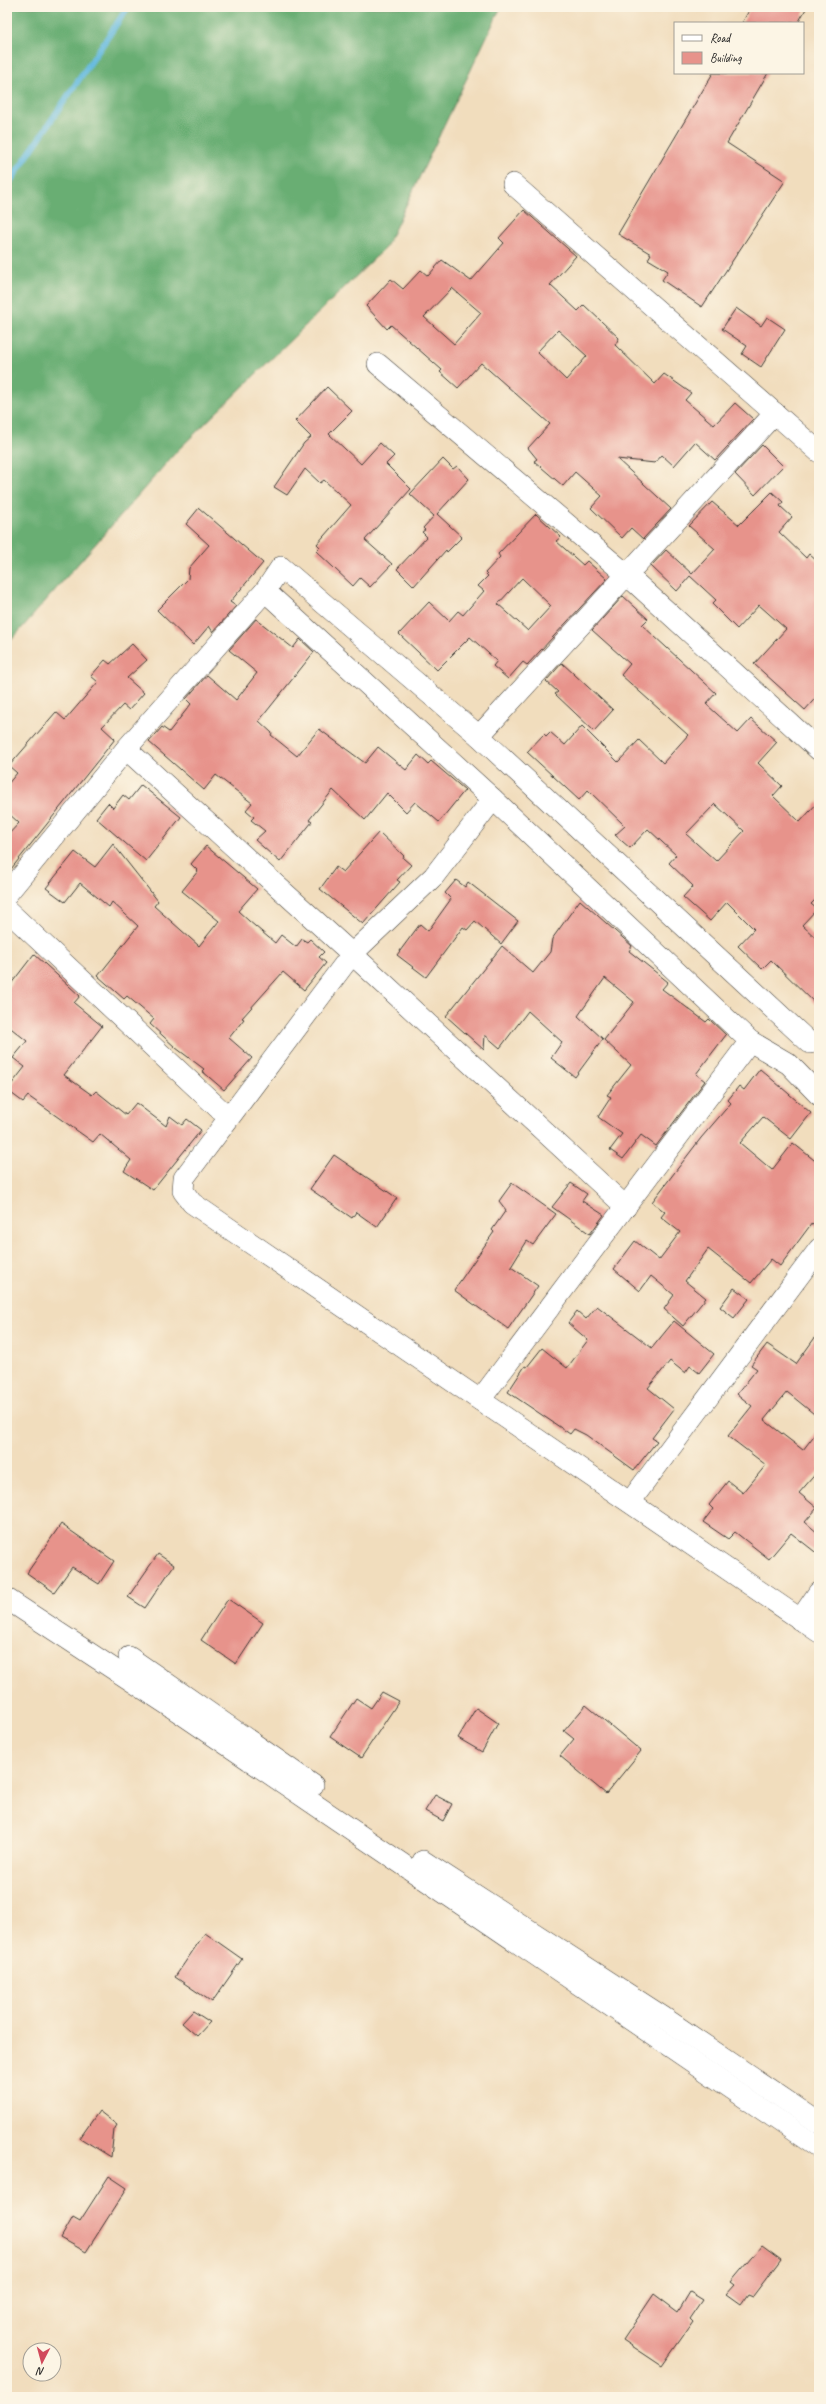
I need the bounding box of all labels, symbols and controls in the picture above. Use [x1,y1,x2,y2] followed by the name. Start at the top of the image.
[674,22,804,74] legend
[710,30,732,46] text: Road
[710,50,742,66] text: Building
[22,2342,62,2382] north arrow
[35,2364,45,2379] text: N

